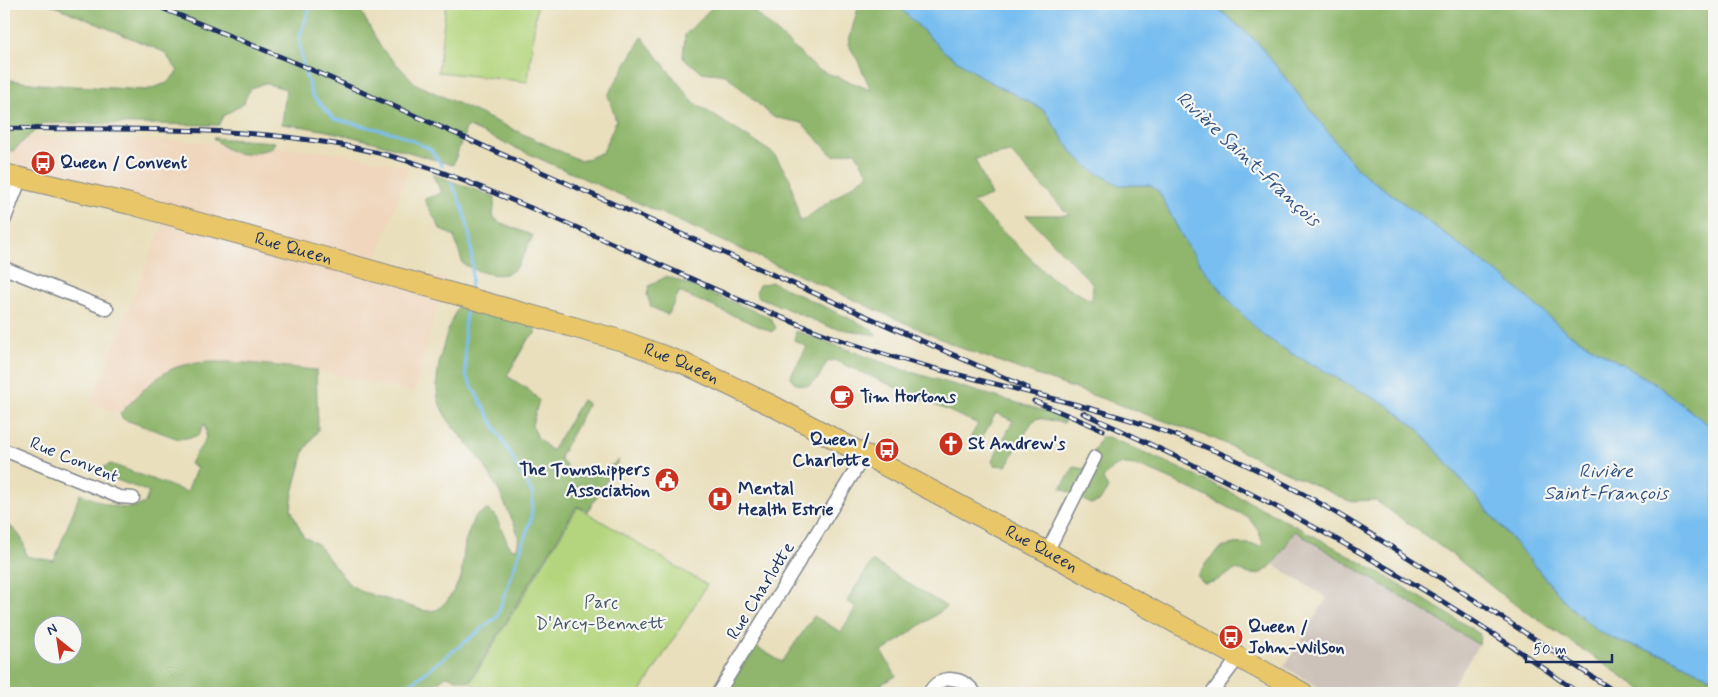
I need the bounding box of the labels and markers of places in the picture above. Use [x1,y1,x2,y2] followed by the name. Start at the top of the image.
[30,150,56,176] bus stop icon: Queen / Convent
[60,151,187,175] place label: Queen / Convent
[829,384,855,410] cafe icon: Tim Hortons
[860,385,956,409] place label: Tim Hortons
[792,428,870,473] place label: Queen / Charlotte
[938,431,964,457] church icon: St Andrew's
[968,432,1065,456] place label: St Andrew's
[874,437,900,463] bus stop icon: Queen / Charlotte
[519,458,650,503] place label: The Townshippers Association
[654,467,680,493] public building icon: The Townshippers Association
[738,477,834,522] place label: Mental Health Estrie
[707,486,733,512] hospital icon: Mental Health Estrie
[1248,615,1345,660] place label: Queen / John-Wilson
[1218,624,1244,650] bus stop icon: Queen / John-Wilson

